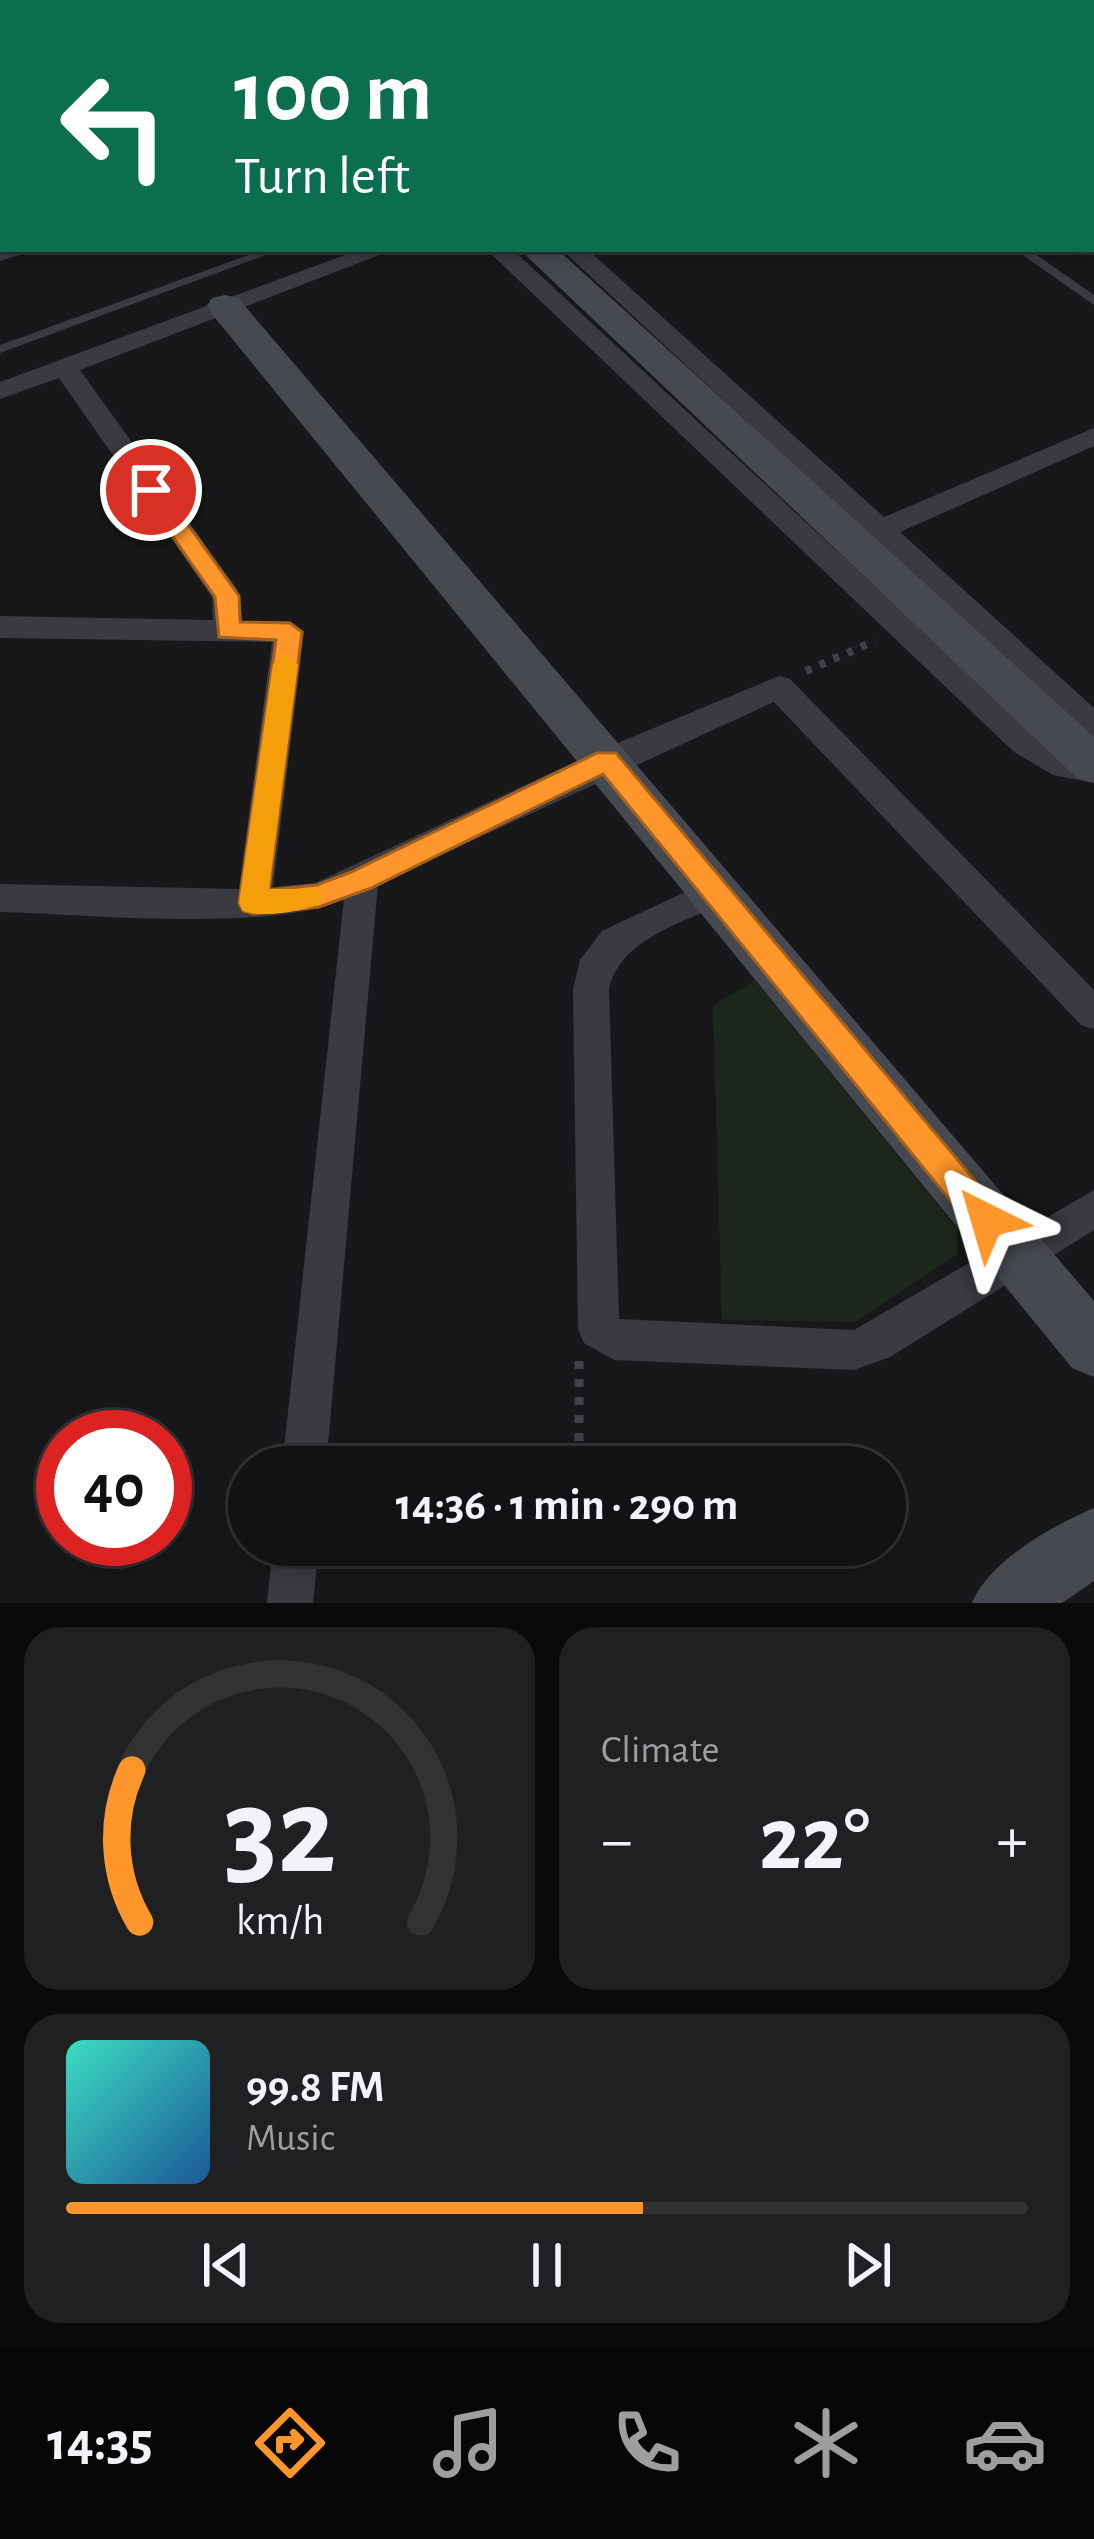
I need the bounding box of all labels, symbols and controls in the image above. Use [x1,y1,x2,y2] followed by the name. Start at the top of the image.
[36,48,192,204] icon: left
[234,52,432,136] text: 100 m
[234,150,410,204] text: Turn left
[100,439,202,541] pin
[118,457,184,523] icon: arrive
[924,1157,1050,1283] position arrow
[36,1410,192,1566] speed limit sign: 40
[396,1483,738,1528] text: 14:36 · 1 min · 290 m
[601,1731,719,1770] text: Climate
[223,1771,336,1896] text: 32
[759,1796,870,1886] text: 22°
[601,1808,633,1874] text: −
[996,1808,1028,1874] text: +
[235,1899,324,1942] text: km/h
[246,2065,385,2110] text: 99.8 FM
[246,2119,335,2158] text: Music
[193,2232,259,2298] icon: previous
[514,2232,580,2298] icon: pause
[835,2232,901,2298] icon: next
[248,2401,332,2485] icon: directions
[426,2401,510,2485] icon: music
[605,2401,689,2485] icon: phone
[784,2401,868,2485] icon: climate
[963,2401,1047,2485] icon: car
[47,2416,153,2470] text: 14:35

